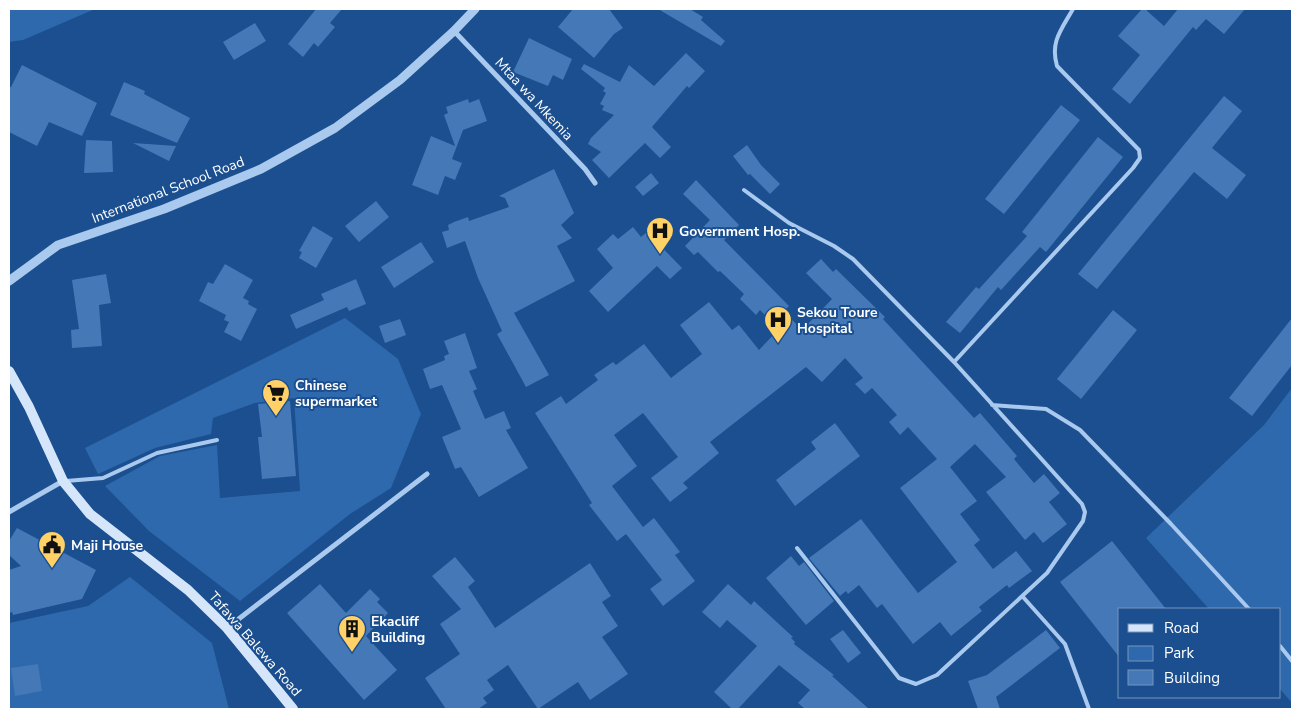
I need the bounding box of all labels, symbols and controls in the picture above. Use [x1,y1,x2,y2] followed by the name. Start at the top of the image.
[491,53,577,145] street label: Mtaa wa Mkemia
[89,152,247,228] street label: International School Road
[645,216,675,255] hospital icon: Government Hosp.
[679,222,800,241] place label: Government Hosp.
[797,303,878,338] place label: Sekou Toure Hospital
[763,305,793,344] hospital icon: Sekou Toure Hospital
[295,376,378,411] place label: Chinese supermarket
[261,378,291,417] supermarket icon: Chinese supermarket
[37,530,67,569] public building icon: Maji House
[71,536,144,555] place label: Maji House
[204,588,306,700] street label: Tafawa Balewa Road
[1118,608,1281,698] legend
[371,612,425,647] place label: Ekacliff Building
[337,614,367,653] building icon: Ekacliff Building
[1164,618,1199,638] text: Road
[1164,643,1194,663] text: Park
[1164,668,1220,688] text: Building

